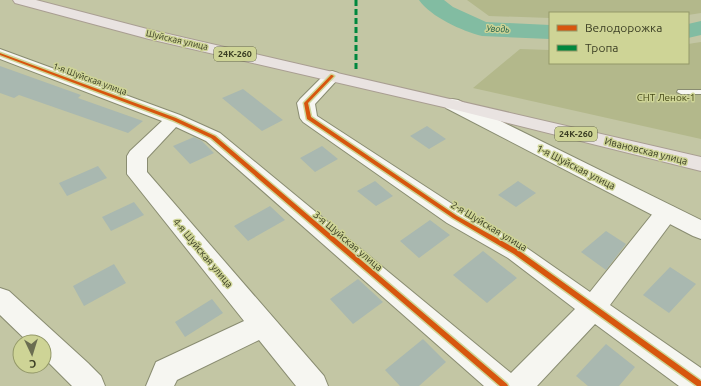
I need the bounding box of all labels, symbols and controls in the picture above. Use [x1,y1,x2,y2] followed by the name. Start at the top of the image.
[549,12,689,64] legend
[585,21,662,34] text: Велодорожка
[485,23,510,35] water label: Уводь
[145,28,209,52] street label: Шуйская улица
[585,41,618,54] text: Тропа
[214,47,256,61] road number: 24К-260
[52,61,128,97] street label: 1-я Шуйская улица
[637,92,695,103] park label: СНТ Ленок-1
[555,127,597,141] road number: 24К-260
[603,135,689,167] street label: Ивановская улица
[535,142,617,192] street label: 1-я Шуйская улица
[449,199,529,253] street label: 2-я Шуйская улица
[311,209,385,273] street label: 3-я Шуйская улица
[171,216,235,290] street label: 4-я Шуйская улица
[12,334,52,374] north arrow
[29,358,37,370] text: С

